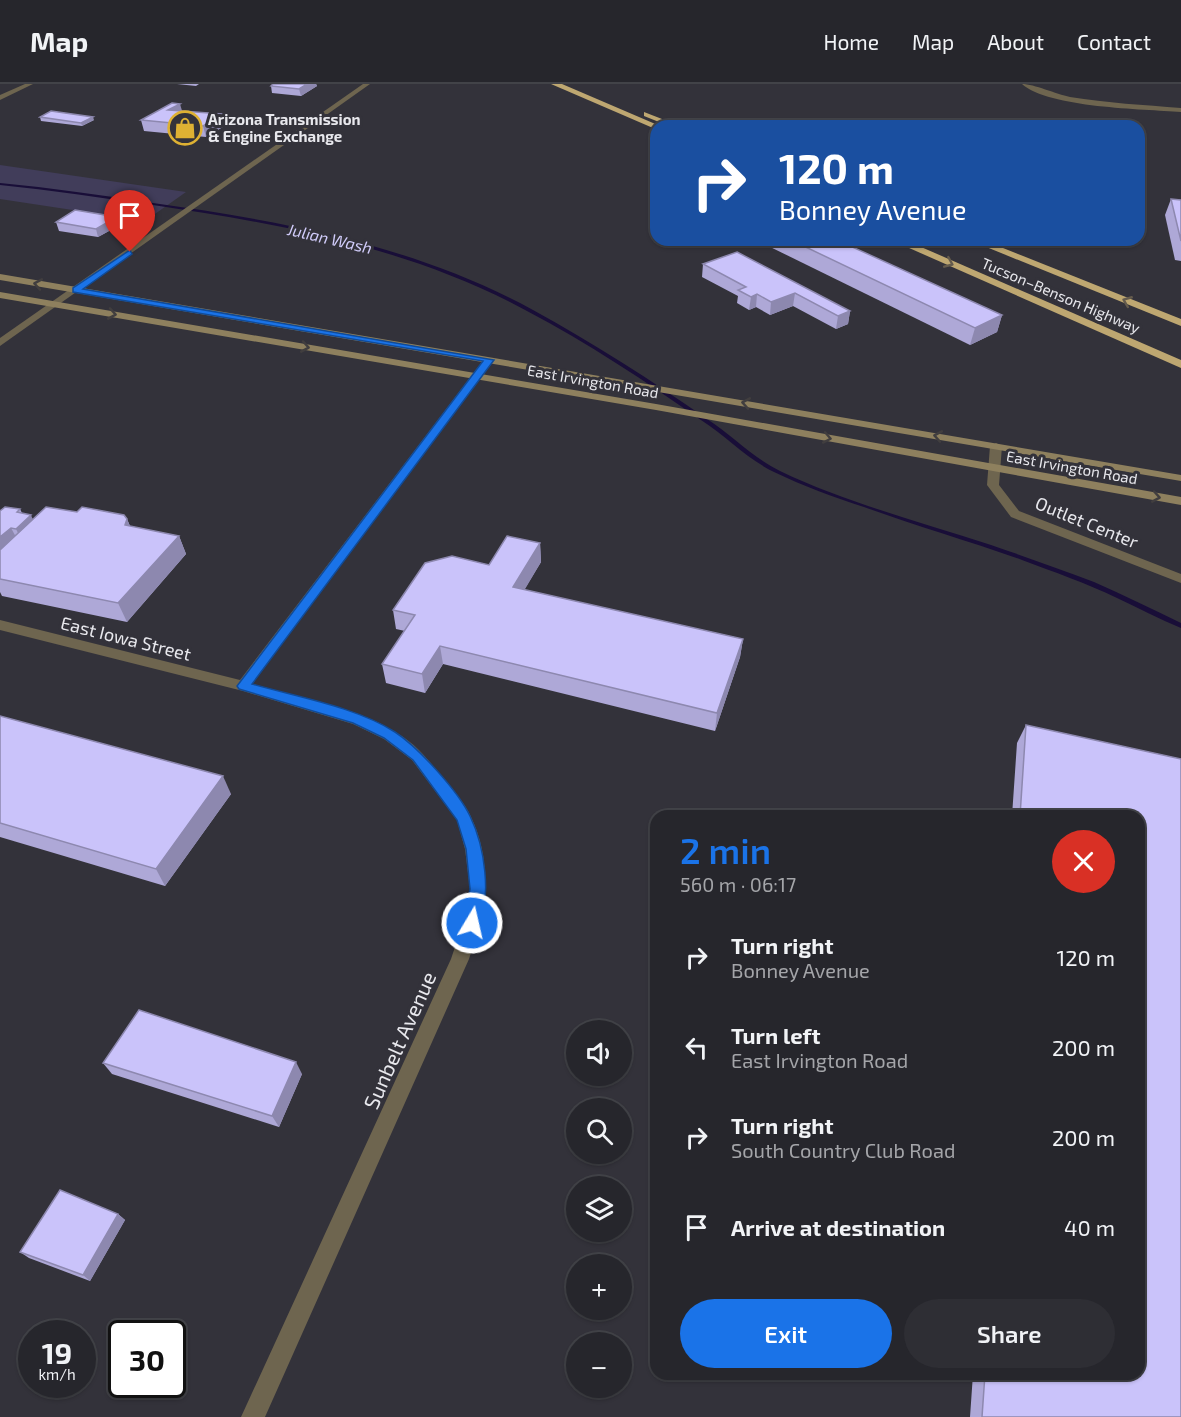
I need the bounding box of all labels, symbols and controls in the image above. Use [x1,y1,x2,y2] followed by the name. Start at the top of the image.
[30,24,88,58] text: Map
[823,29,879,54] text: Home
[912,29,954,54] text: Map
[987,29,1044,54] text: About
[1077,29,1151,54] text: Contact
[167,110,203,146] shop icon: Arizona Transmission & Engine Exchange
[208,110,361,145] place label: Arizona Transmission & Engine Exchange
[779,142,894,192] text: 120 m
[680,144,758,222] icon: right
[104,190,155,252] pin
[779,193,966,225] text: Bonney Avenue
[113,199,146,232] icon: arrive
[285,219,374,257] water label: Julian Wash
[979,253,1143,337] street label: Tucson–Benson Highway
[943,256,954,268] one-way arrow
[33,278,43,291] one-way arrow
[1122,295,1133,308] one-way arrow
[108,308,117,320] one-way arrow
[299,340,309,353] one-way arrow
[526,361,660,401] street label: East Irvington Road
[741,397,751,410] one-way arrow
[933,430,943,443] one-way arrow
[821,431,831,444] one-way arrow
[1005,447,1139,487] street label: East Irvington Road
[1151,490,1161,503] one-way arrow
[1032,491,1142,553] street label: Outlet Center
[59,611,194,665] street label: East Iowa Street
[680,828,771,871] text: 2 min
[1052,830,1115,893] button: close
[680,872,796,896] text: 560 m · 06:17
[440,891,504,955] position arrow
[731,932,833,958] text: Turn right
[680,941,713,974] icon: right
[1056,944,1115,970] text: 120 m
[731,958,870,982] text: Bonney Avenue
[358,967,440,1113] street label: Sunbelt Avenue
[566,1020,632,1398] map controls
[566,1020,632,1086] button: sound
[731,1022,820,1048] text: Turn left
[680,1031,713,1064] icon: left
[1052,1034,1115,1060] text: 200 m
[731,1048,908,1072] text: East Irvington Road
[566,1098,632,1164] button: search
[731,1112,833,1138] text: Turn right
[680,1121,713,1154] icon: right
[1052,1124,1115,1150] text: 200 m
[731,1138,955,1162] text: South Country Club Road
[566,1176,632,1242] button: layers
[680,1211,713,1244] icon: arrive
[731,1214,945,1240] text: Arrive at destination
[1064,1214,1115,1240] text: 40 m
[566,1254,632,1320] button: +
[680,1299,892,1368] button: Exit
[904,1299,1115,1368] button: Share
[108,1320,186,1398] speed limit sign: 30
[566,1332,632,1398] button: −
[42,1334,72,1370] text: 19
[38,1365,76,1383] text: km/h

